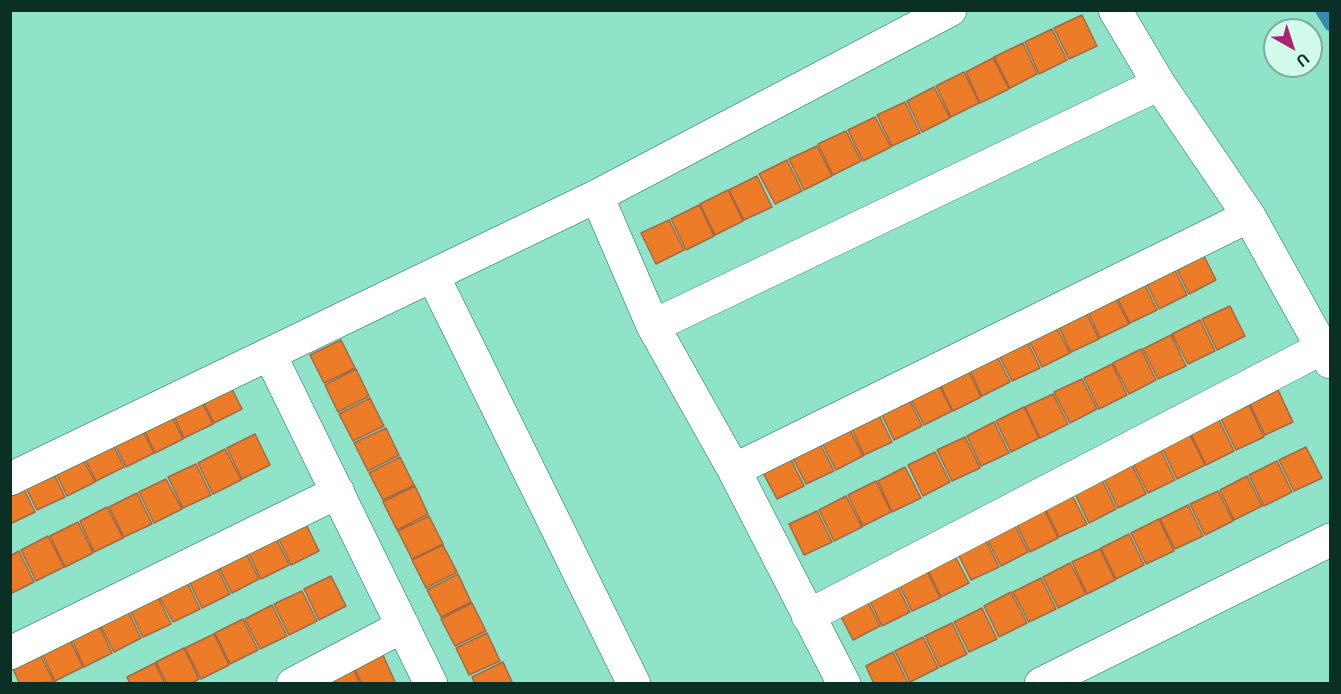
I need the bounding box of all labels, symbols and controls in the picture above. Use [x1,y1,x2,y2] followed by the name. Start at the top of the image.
[1263,18,1323,78] north arrow
[1293,50,1313,71] text: U

